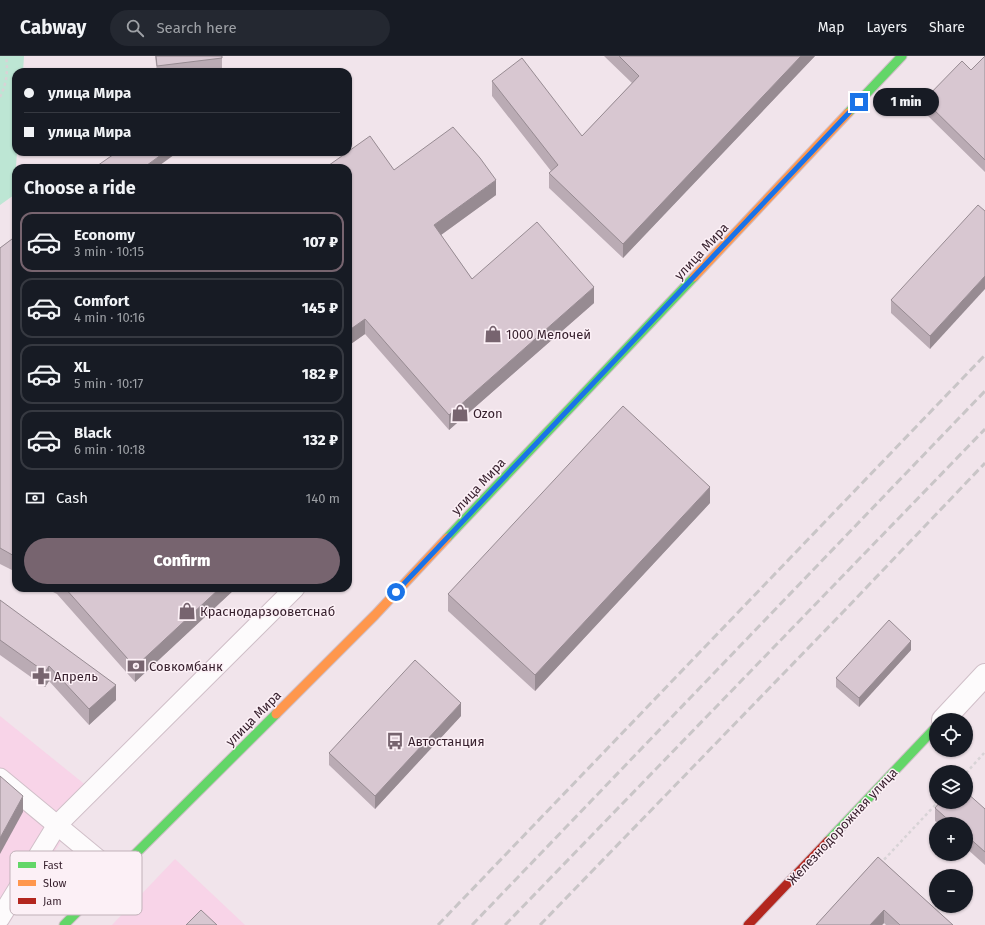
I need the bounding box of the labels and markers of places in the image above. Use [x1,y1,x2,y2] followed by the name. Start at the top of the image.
[483,324,503,344] shop icon: 1000 Мелочей
[506,327,591,342] place label: 1000 Мелочей
[450,403,470,423] shop icon: Ozon
[473,406,503,421] place label: Ozon
[177,601,197,621] shop icon: Краснодарзооветснаб
[200,604,335,619] place label: Краснодарзооветснаб
[126,656,146,676] bank icon: Совкомбанк
[149,659,223,674] place label: Совкомбанк
[31,666,51,686] pharmacy icon: Апрель
[54,669,98,684] place label: Апрель
[385,731,405,751] bus stop icon: Автостанция
[408,734,485,749] place label: Автостанция

